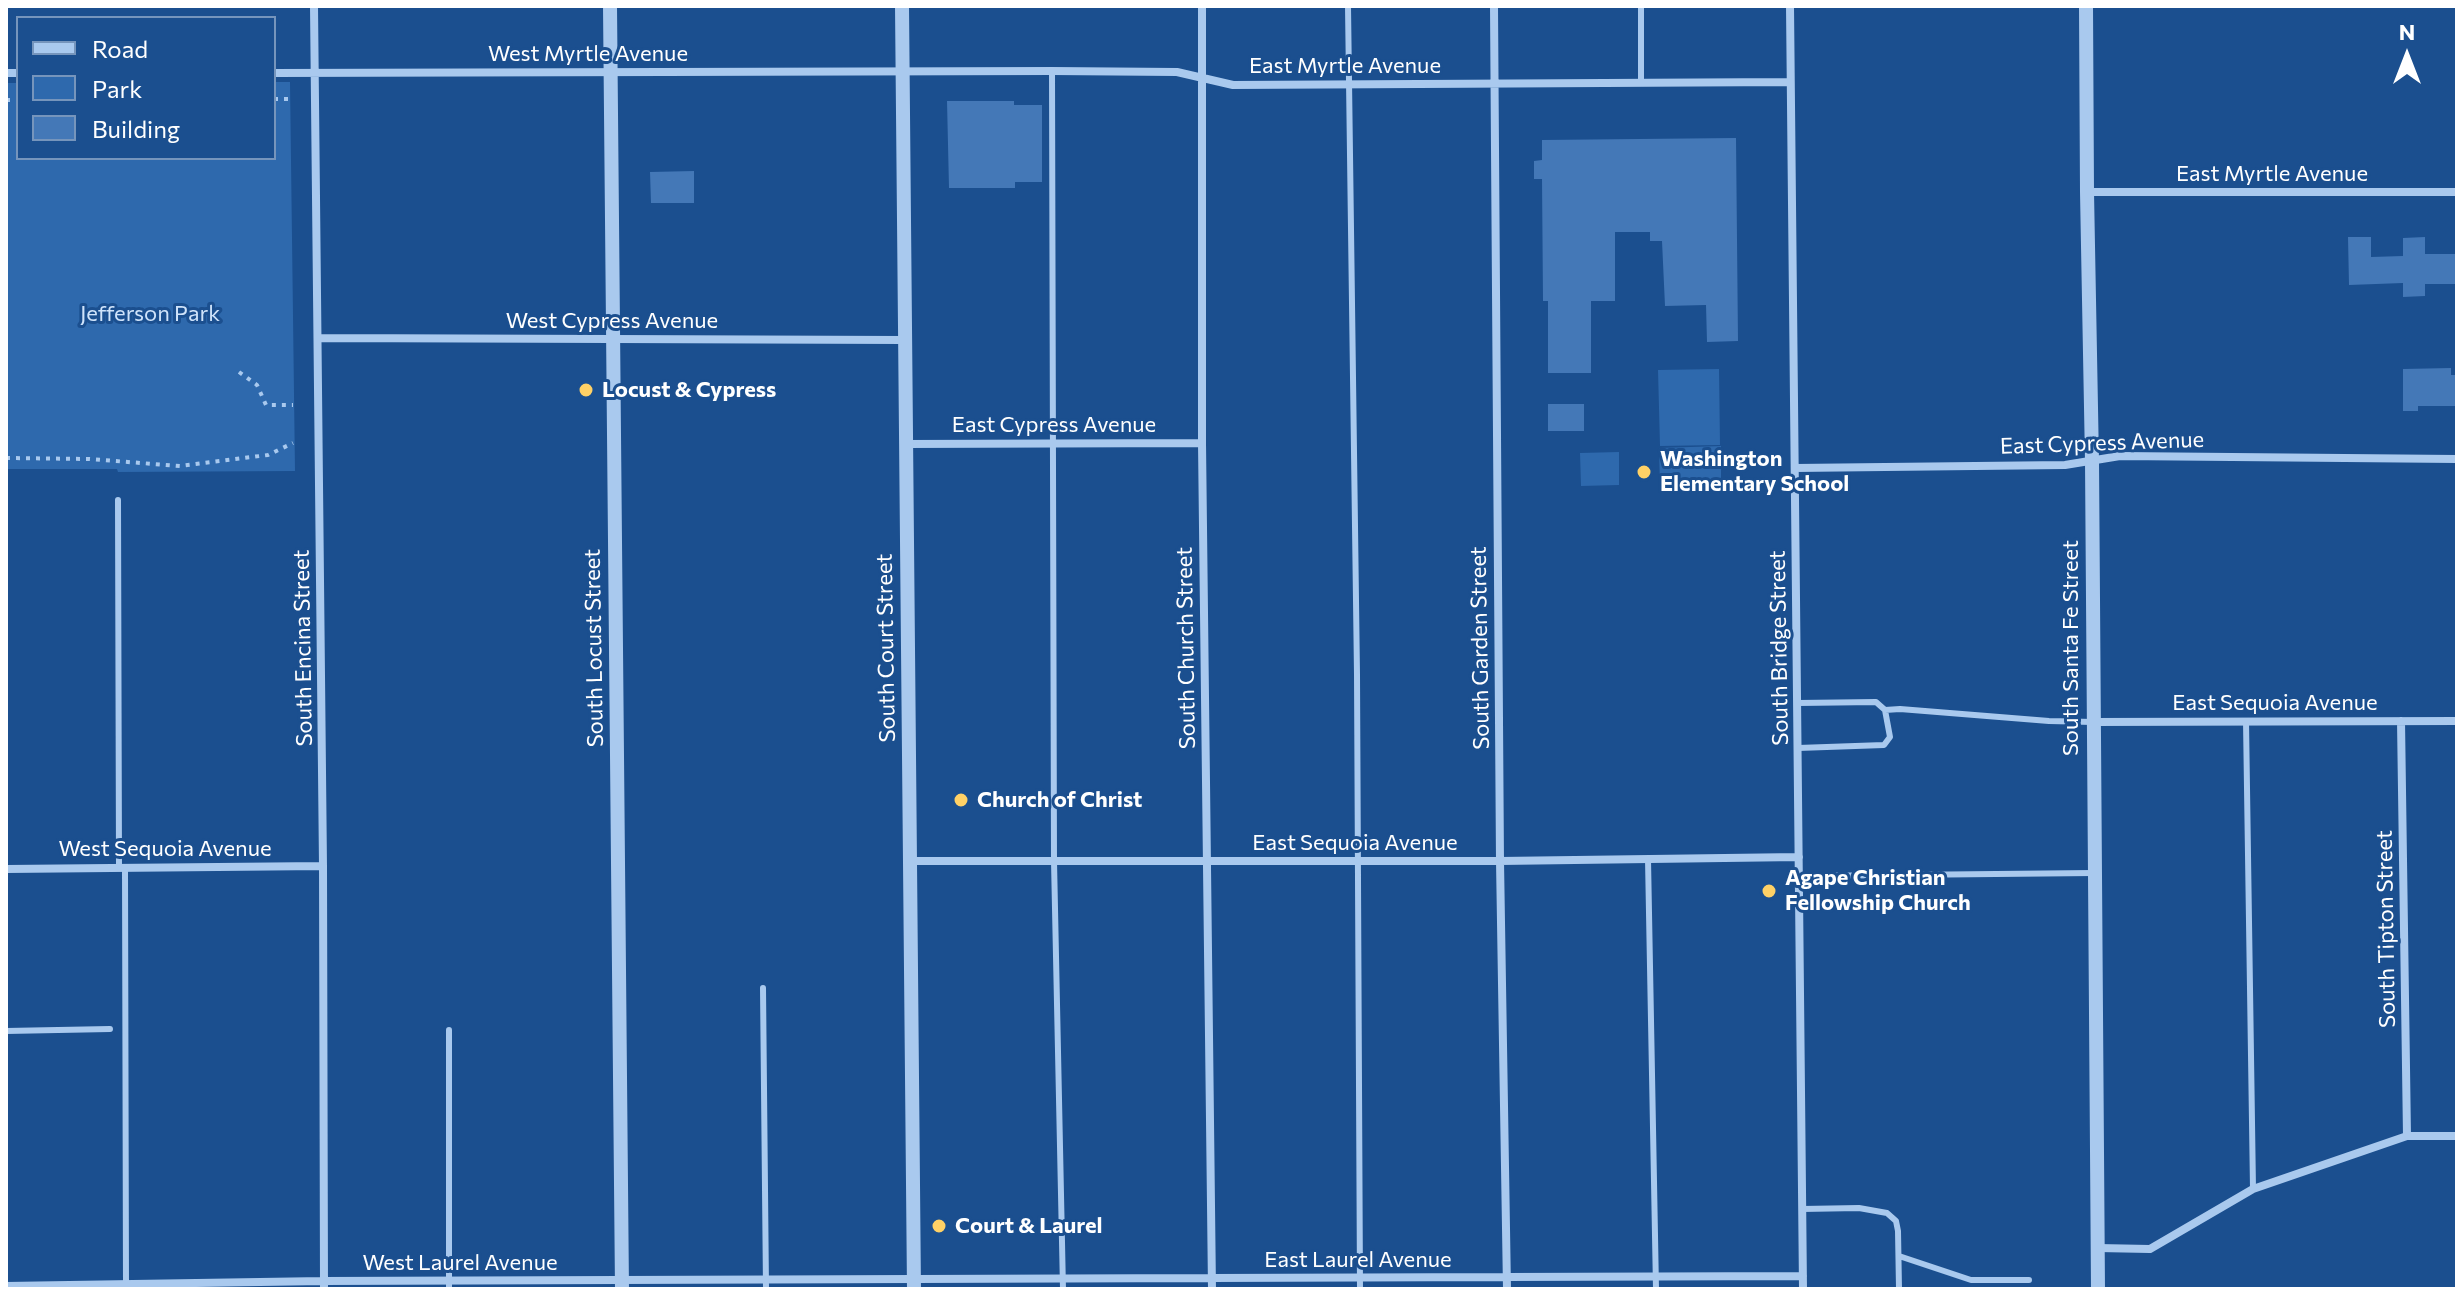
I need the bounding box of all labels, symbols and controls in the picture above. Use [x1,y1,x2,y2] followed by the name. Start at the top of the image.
[16,16,276,160] legend
[2367,16,2447,96] north arrow
[2399,18,2415,45] text: N
[92,34,148,63] text: Road
[488,41,688,67] street label: West Myrtle Avenue
[1249,53,1441,79] street label: East Myrtle Avenue
[92,74,142,103] text: Park
[92,114,180,143] text: Building
[2176,161,2368,187] street label: East Myrtle Avenue
[80,301,220,327] park label: Jefferson Park
[506,308,718,334] street label: West Cypress Avenue
[602,377,776,403] place label: Locust & Cypress
[577,381,595,399] marker: Locust & Cypress
[952,412,1156,438] street label: East Cypress Avenue
[1999,426,2205,460] street label: East Cypress Avenue
[1660,446,1849,498] place label: Washington Elementary School
[1635,463,1653,481] marker: Washington Elementary School
[2058,540,2084,756] street label: South Santa Fe Street
[1465,546,1495,750] street label: South Garden Street
[1171,547,1201,749] street label: South Church Street
[288,549,318,747] street label: South Encina Street
[579,549,609,747] street label: South Locust Street
[1764,550,1794,746] street label: South Bridge Street
[871,553,901,743] street label: South Court Street
[2172,690,2378,716] street label: East Sequoia Avenue
[977,787,1142,813] place label: Church of Christ
[952,791,970,809] marker: Church of Christ
[1252,830,1458,856] street label: East Sequoia Avenue
[2371,830,2401,1028] street label: South Tipton Street
[58,836,272,862] street label: West Sequoia Avenue
[1785,865,1971,916] place label: Agape Christian Fellowship Church
[1760,882,1778,900] marker: Agape Christian Fellowship Church
[955,1213,1103,1239] place label: Court & Laurel
[930,1217,948,1235] marker: Court & Laurel
[1264,1247,1452,1273] street label: East Laurel Avenue
[362,1250,558,1276] street label: West Laurel Avenue

